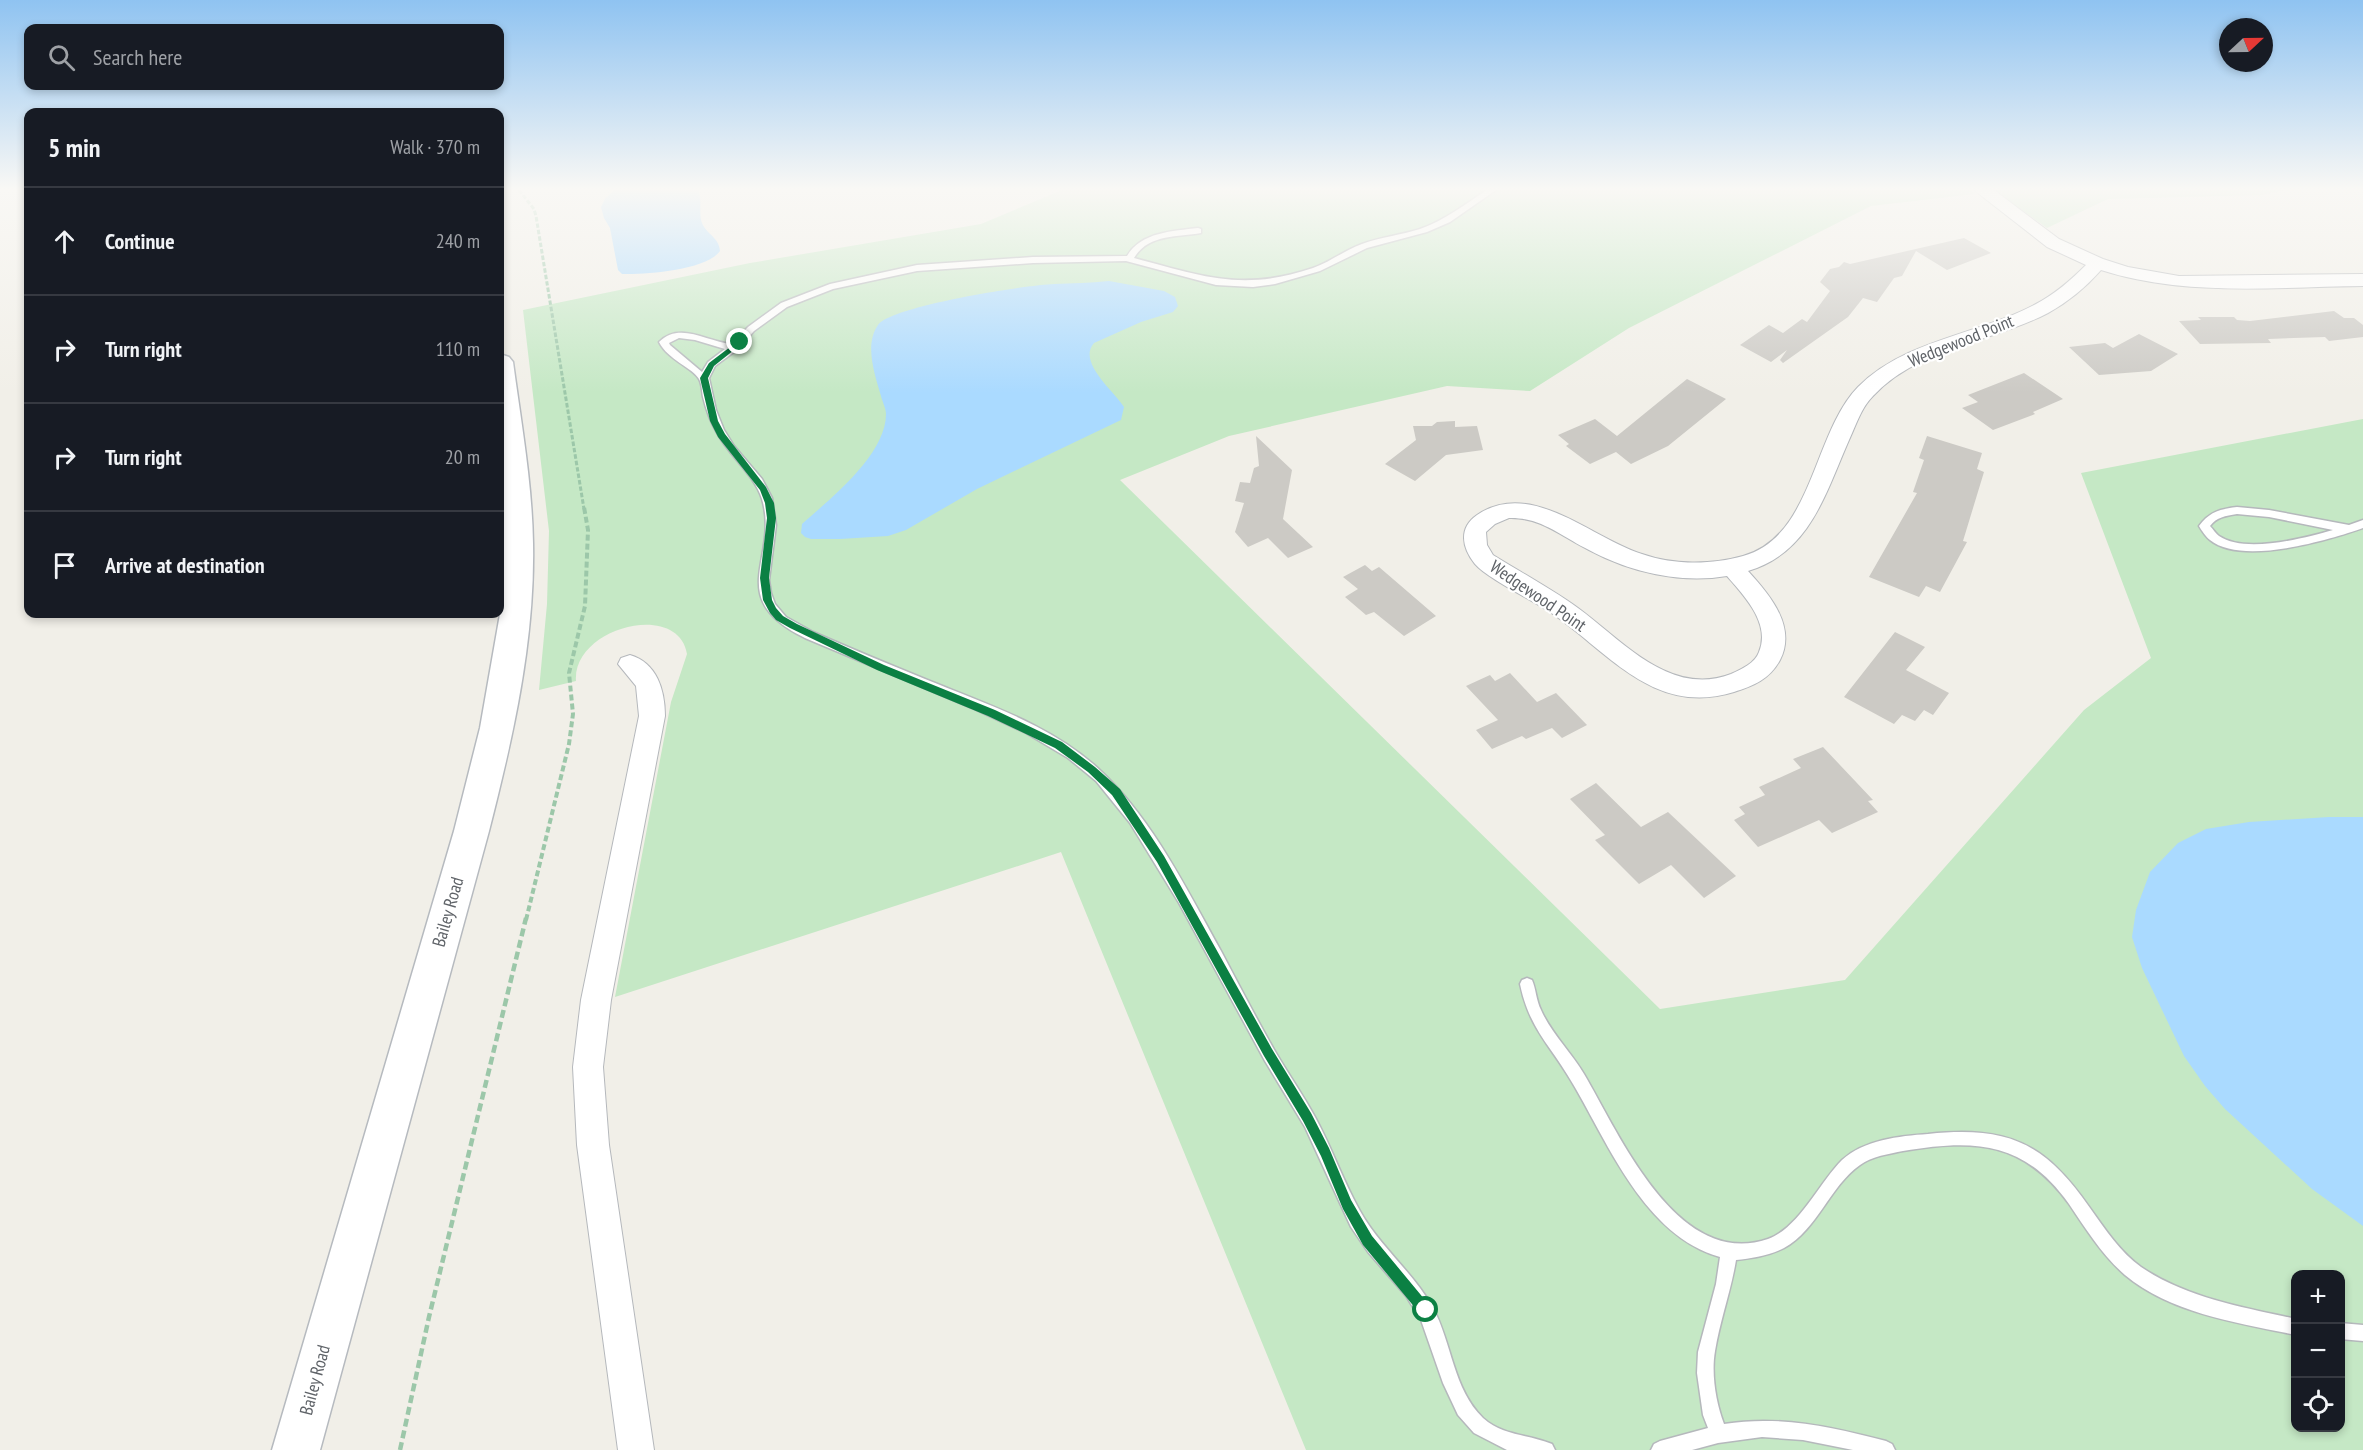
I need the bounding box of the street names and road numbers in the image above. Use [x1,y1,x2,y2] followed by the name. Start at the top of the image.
[1905,309,2017,372] street label: Wedgewood Point
[1486,555,1591,636] street label: Wedgewood Point
[427,874,468,949] street label: Bailey Road
[294,1342,335,1417] street label: Bailey Road

